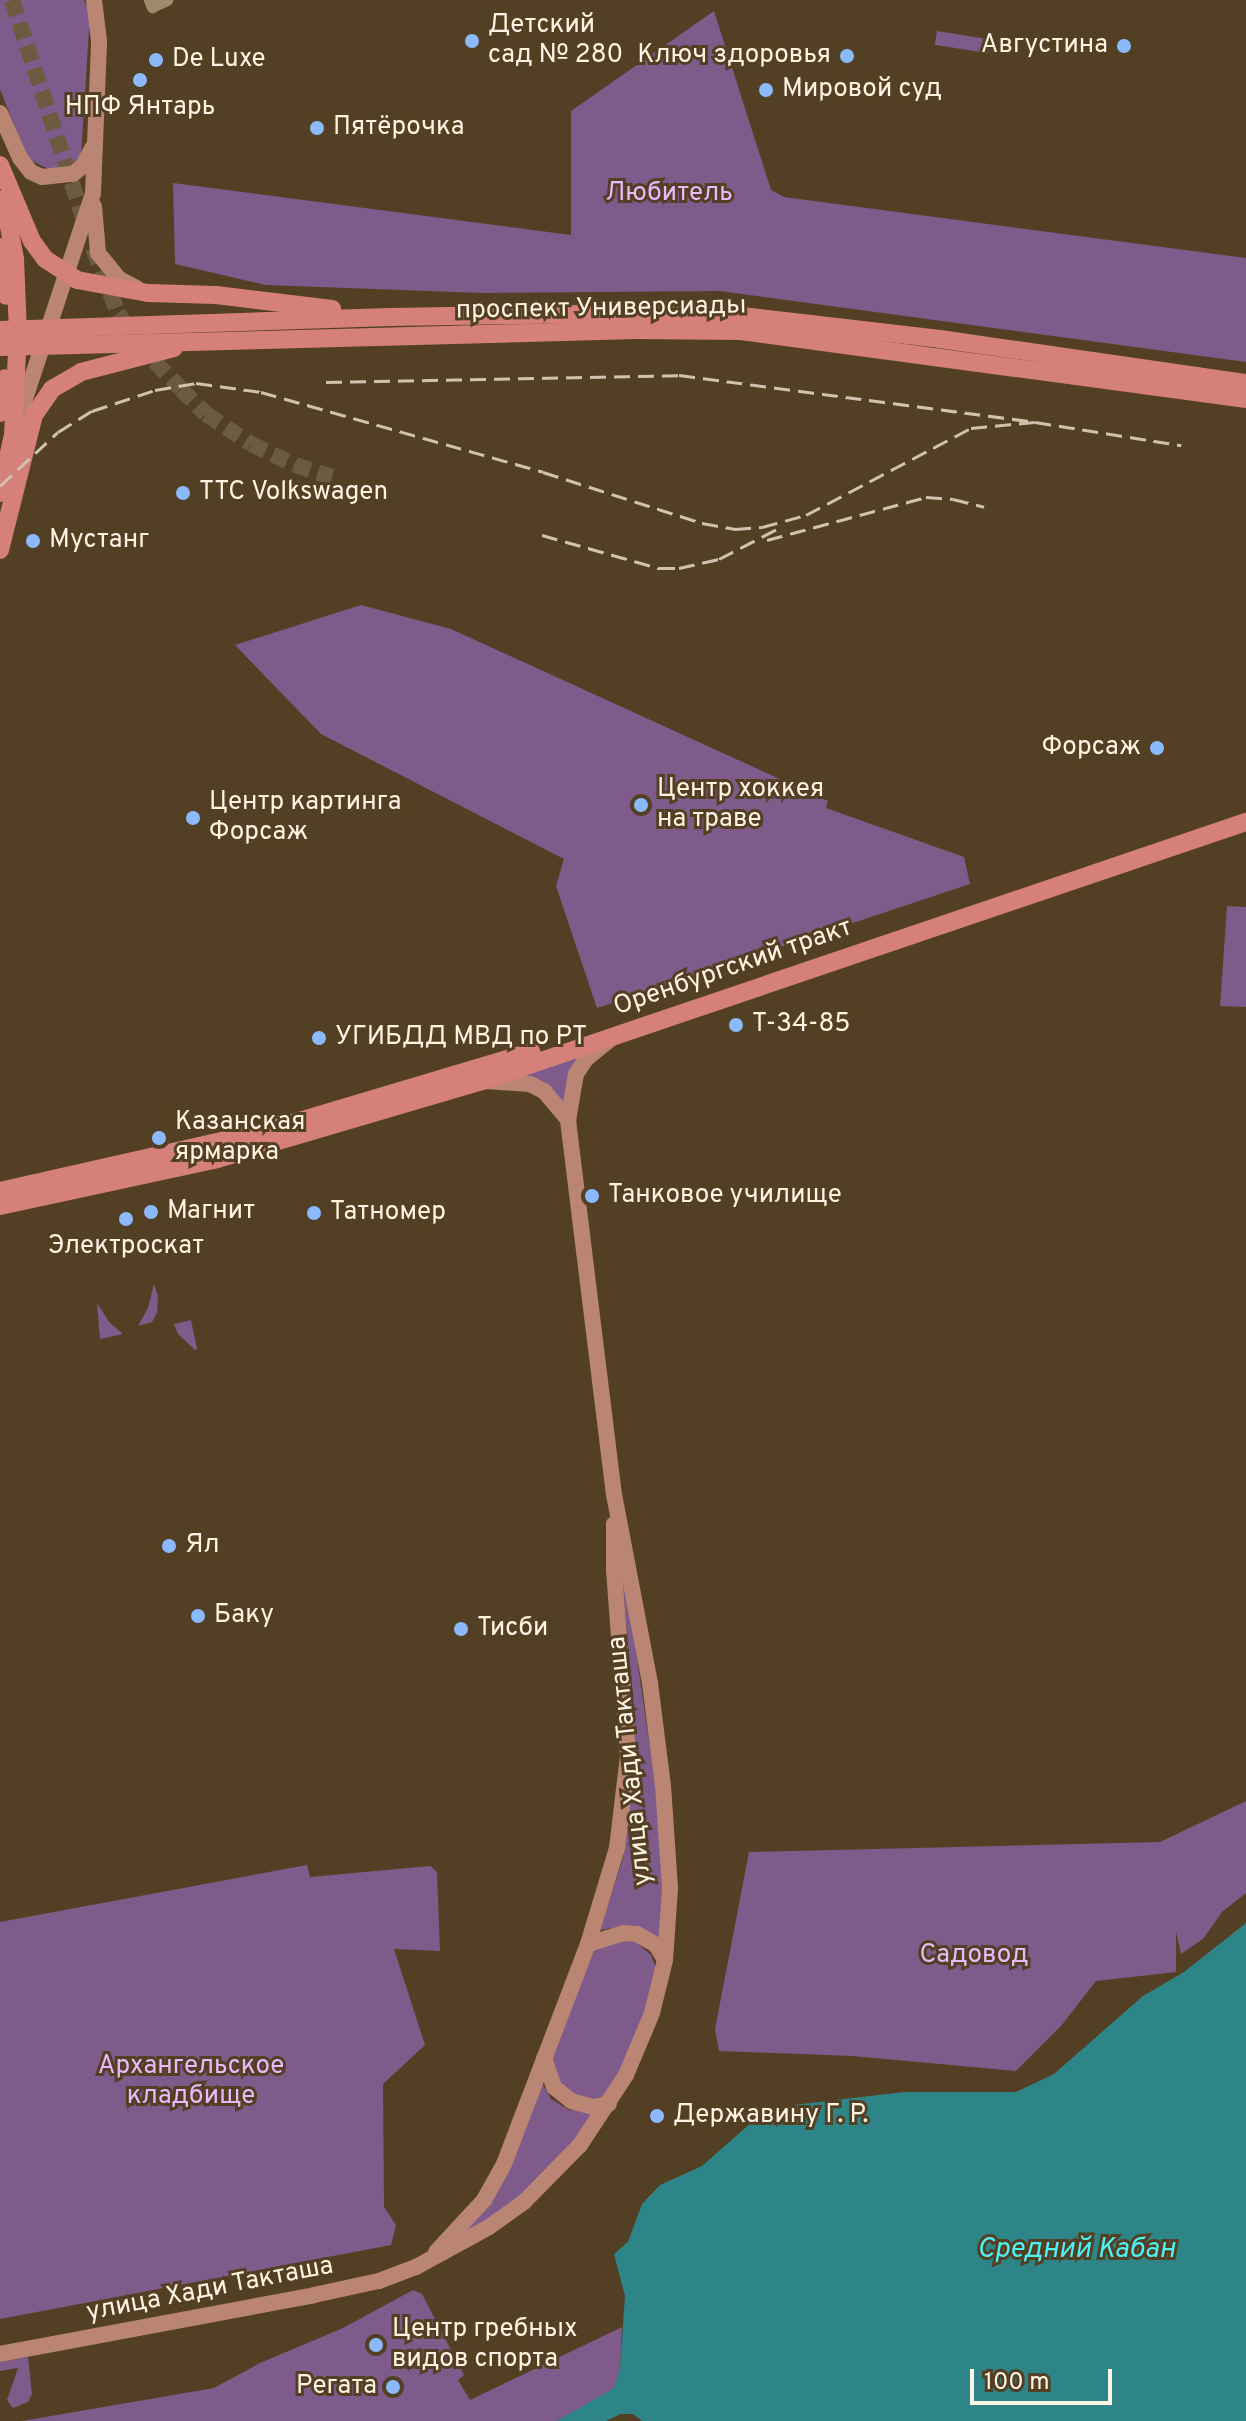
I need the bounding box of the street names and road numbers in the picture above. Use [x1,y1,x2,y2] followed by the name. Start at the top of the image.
[456,291,746,327] street label: проспект Универсиады
[610,913,856,1023] street label: Оренбургский тракт
[602,1634,660,1888] street label: улица Хади Такташа
[83,2251,337,2329] street label: улица Хади Такташа

